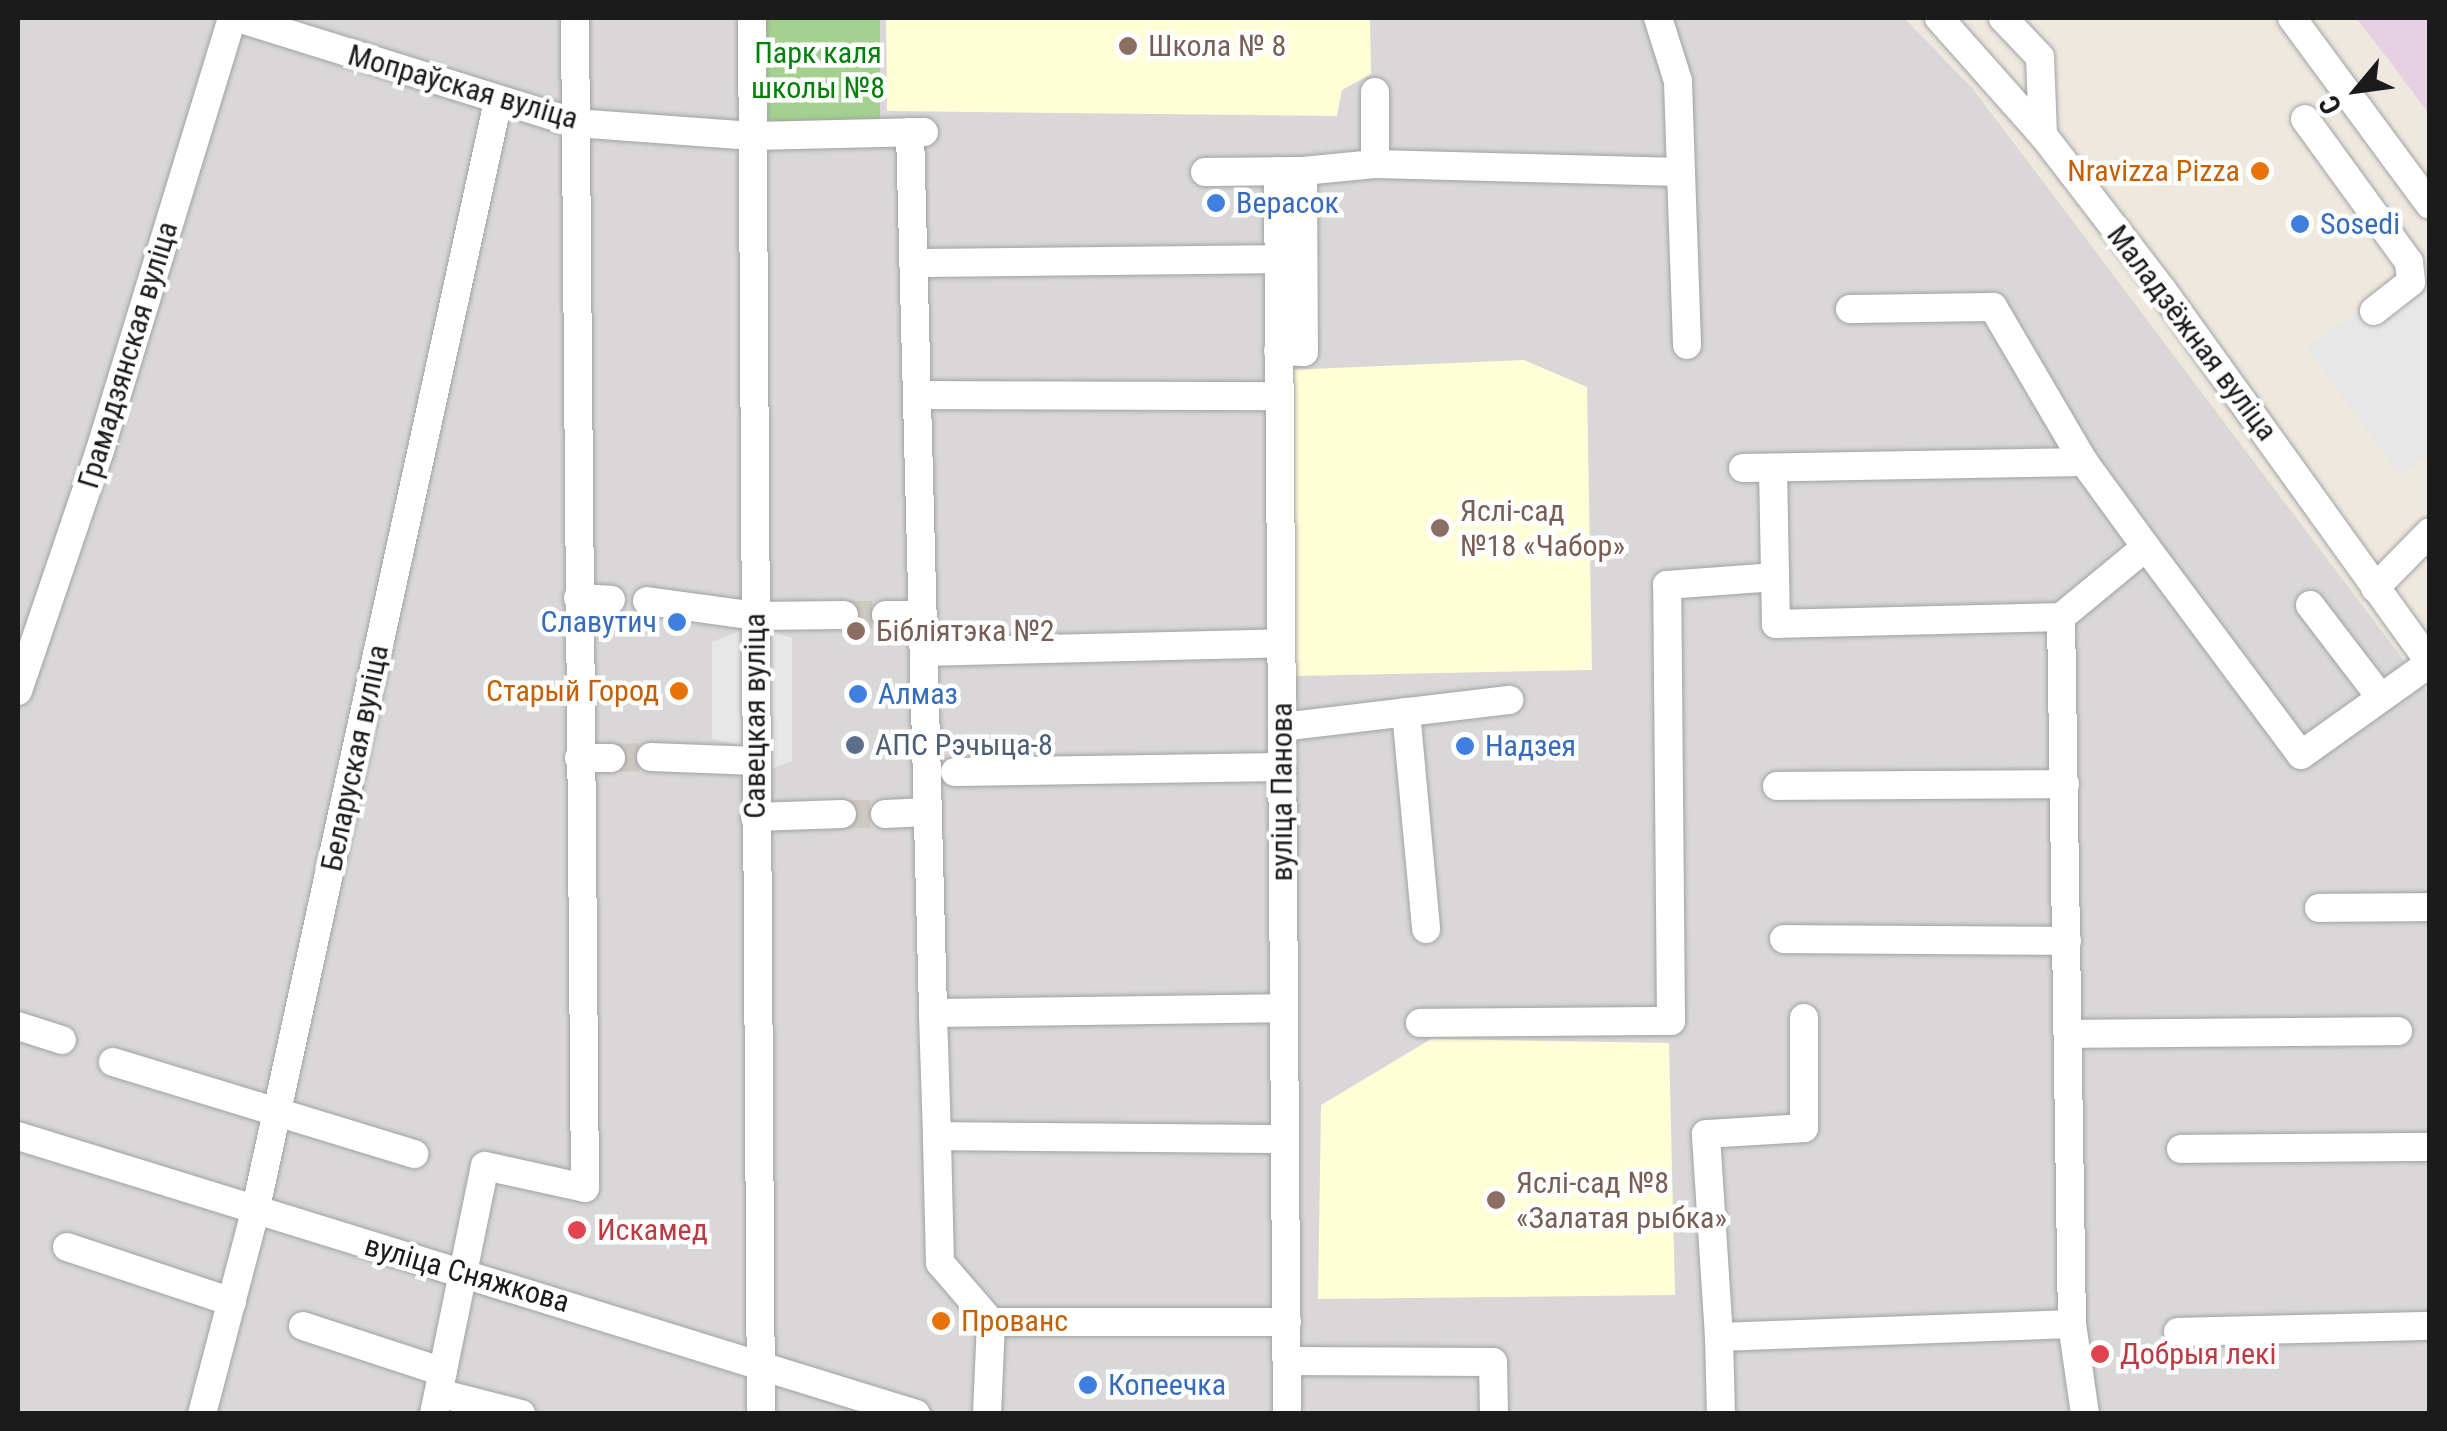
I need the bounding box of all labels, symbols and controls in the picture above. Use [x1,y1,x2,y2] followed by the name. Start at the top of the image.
[1148,28,1286,64] place label: Школа № 8
[751,35,885,106] park label: Парк каля школы №8
[1117,35,1139,57] marker: Школа № 8
[344,37,582,137] street label: Мопраўская вуліца
[2307,40,2407,140] north arrow
[2312,90,2349,120] text: С
[2067,153,2240,189] place label: Nravizza Pizza
[2249,160,2271,182] marker: Nravizza Pizza
[1236,185,1339,221] place label: Верасок
[1205,192,1227,214] marker: Верасок
[2320,206,2400,242] place label: Sosedi
[2289,213,2311,235] marker: Sosedi
[70,217,186,493] street label: Грамадзянская вуліца
[2099,218,2285,448] street label: Маладзёжная вуліца
[1460,493,1625,564] place label: Яслі-сад №18 «Чабор»
[1429,517,1451,539] marker: Яслі-сад №18 «Чабор»
[540,604,657,640] place label: Славутич
[666,611,688,633] marker: Славутич
[737,613,773,819] street label: Савецкая вуліца
[876,613,1055,649] place label: Бібліятэка №2
[845,620,867,642] marker: Бібліятэка №2
[313,642,397,874] street label: Беларуская вуліца
[486,673,659,709] place label: Старый Город
[878,676,958,712] place label: Алмаз
[668,680,690,702] marker: Старый Город
[847,683,869,705] marker: Алмаз
[1264,703,1300,881] street label: вуліца Панова
[875,727,1053,763] place label: АПС Рэчыца-8
[1485,728,1576,764] place label: Надзея
[844,734,866,756] marker: АПС Рэчыца-8
[1454,735,1476,757] marker: Надзея
[1516,1165,1727,1236] place label: Яслі-сад №8 «Залатая рыбка»
[1485,1189,1507,1211] marker: Яслі-сад №8 «Залатая рыбка»
[597,1212,708,1248] place label: Искамед
[566,1219,588,1241] marker: Искамед
[360,1228,574,1320] street label: вуліца Сняжкова
[961,1303,1068,1339] place label: Прованс
[930,1310,952,1332] marker: Прованс
[2120,1336,2276,1372] place label: Добрыя лекі
[2089,1343,2111,1365] marker: Добрыя лекі
[1108,1367,1226,1403] place label: Копеечка
[1077,1374,1099,1396] marker: Копеечка

